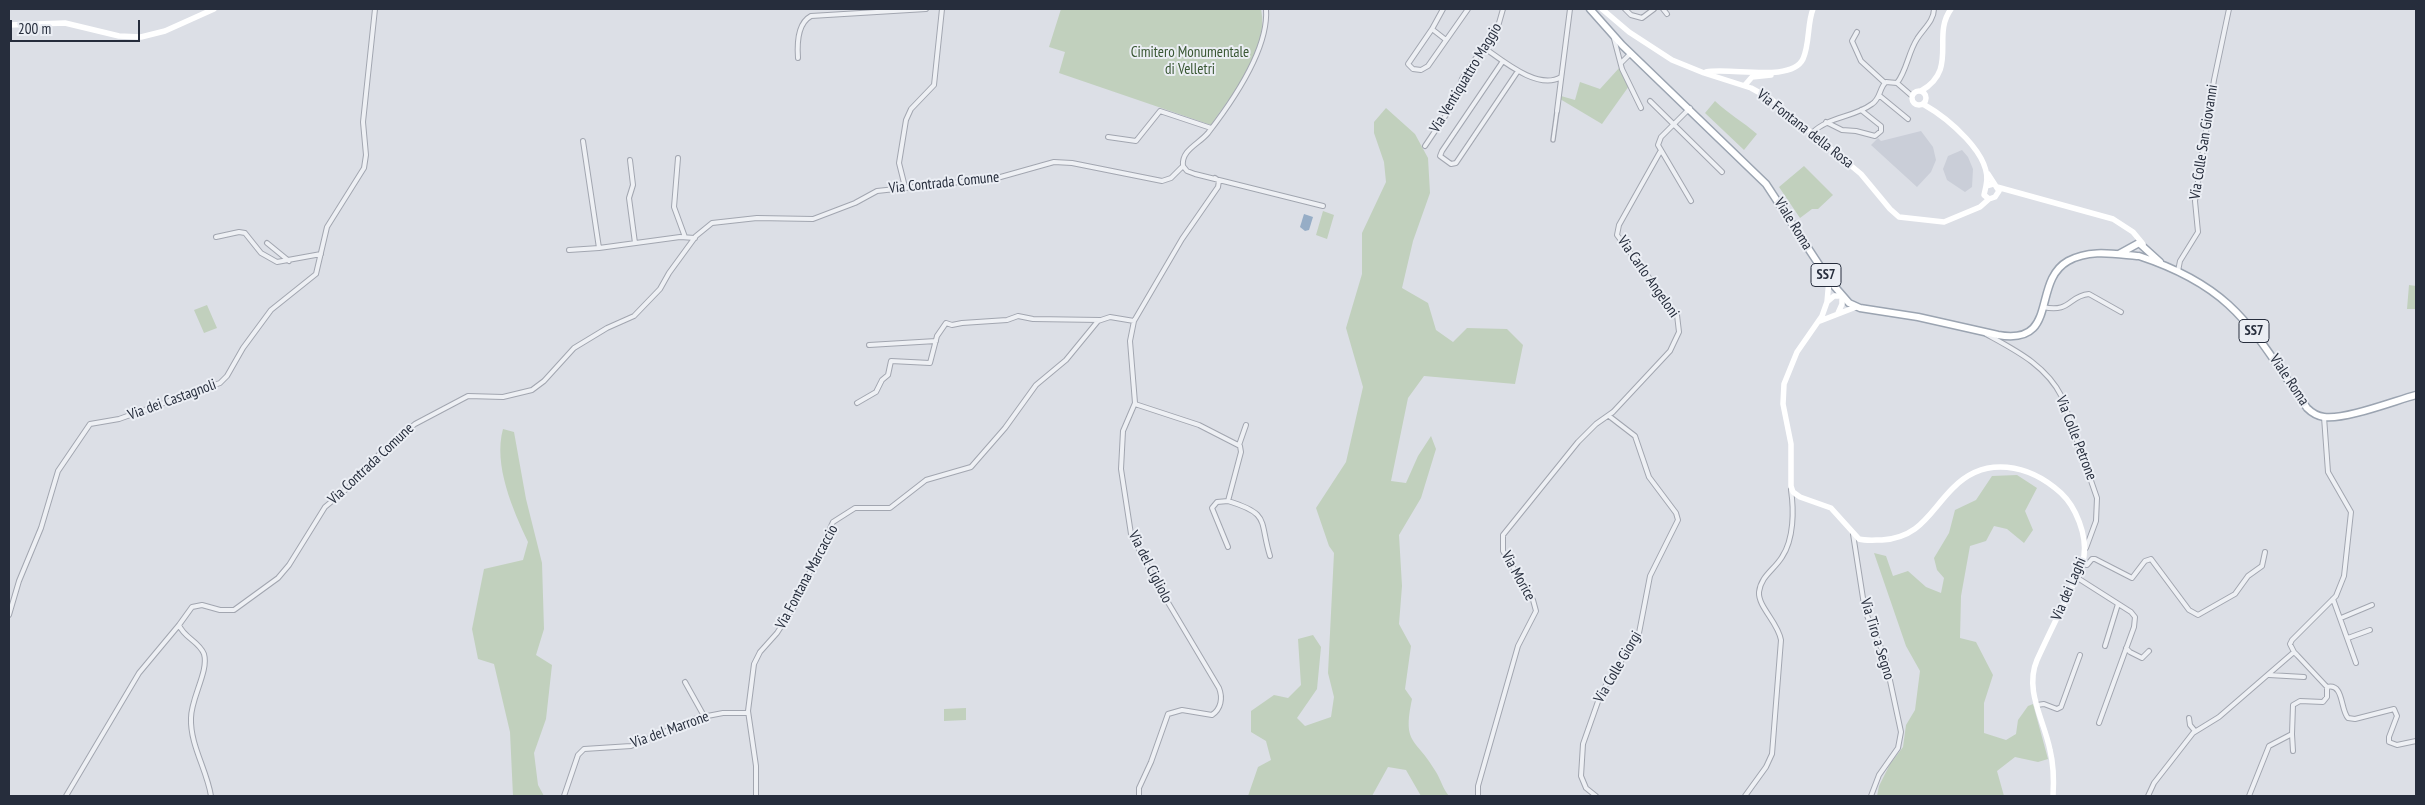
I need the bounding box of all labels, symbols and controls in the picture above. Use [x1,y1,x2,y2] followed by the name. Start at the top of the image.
[12,10,142,42] scale bar
[18,19,51,38] text: 200 m
[1426,20,1506,136] street label: Via Ventiquattro Maggio
[1131,44,1249,79] park label: Cimitero Monumentale di Velletri
[2186,83,2222,201] street label: Via Colle San Giovanni
[1753,86,1857,172] street label: Via Fontana della Rosa
[888,168,1000,198] street label: Via Contrada Comune
[1770,195,1816,253] street label: Viale Roma
[1613,233,1683,321] street label: Via Carlo Angeloni
[1811,264,1841,286] road number: SS7
[2239,320,2269,342] road number: SS7
[2265,351,2313,409] street label: Viale Roma
[125,376,219,424] street label: Via dei Castagnoli
[2052,393,2100,483] street label: Via Colle Petrone
[324,420,418,508] street label: Via Contrada Comune
[772,522,842,632] street label: Via Fontana Marcaccio
[1124,528,1176,606] street label: Via del Cigliolo
[1497,548,1539,604] street label: Via Morice
[2048,555,2090,623] street label: Via dei Laghi
[1856,596,1898,682] street label: Via Tiro a Segno
[1590,628,1646,706] street label: Via Colle Giorgi
[628,708,712,752] street label: Via del Marrone

